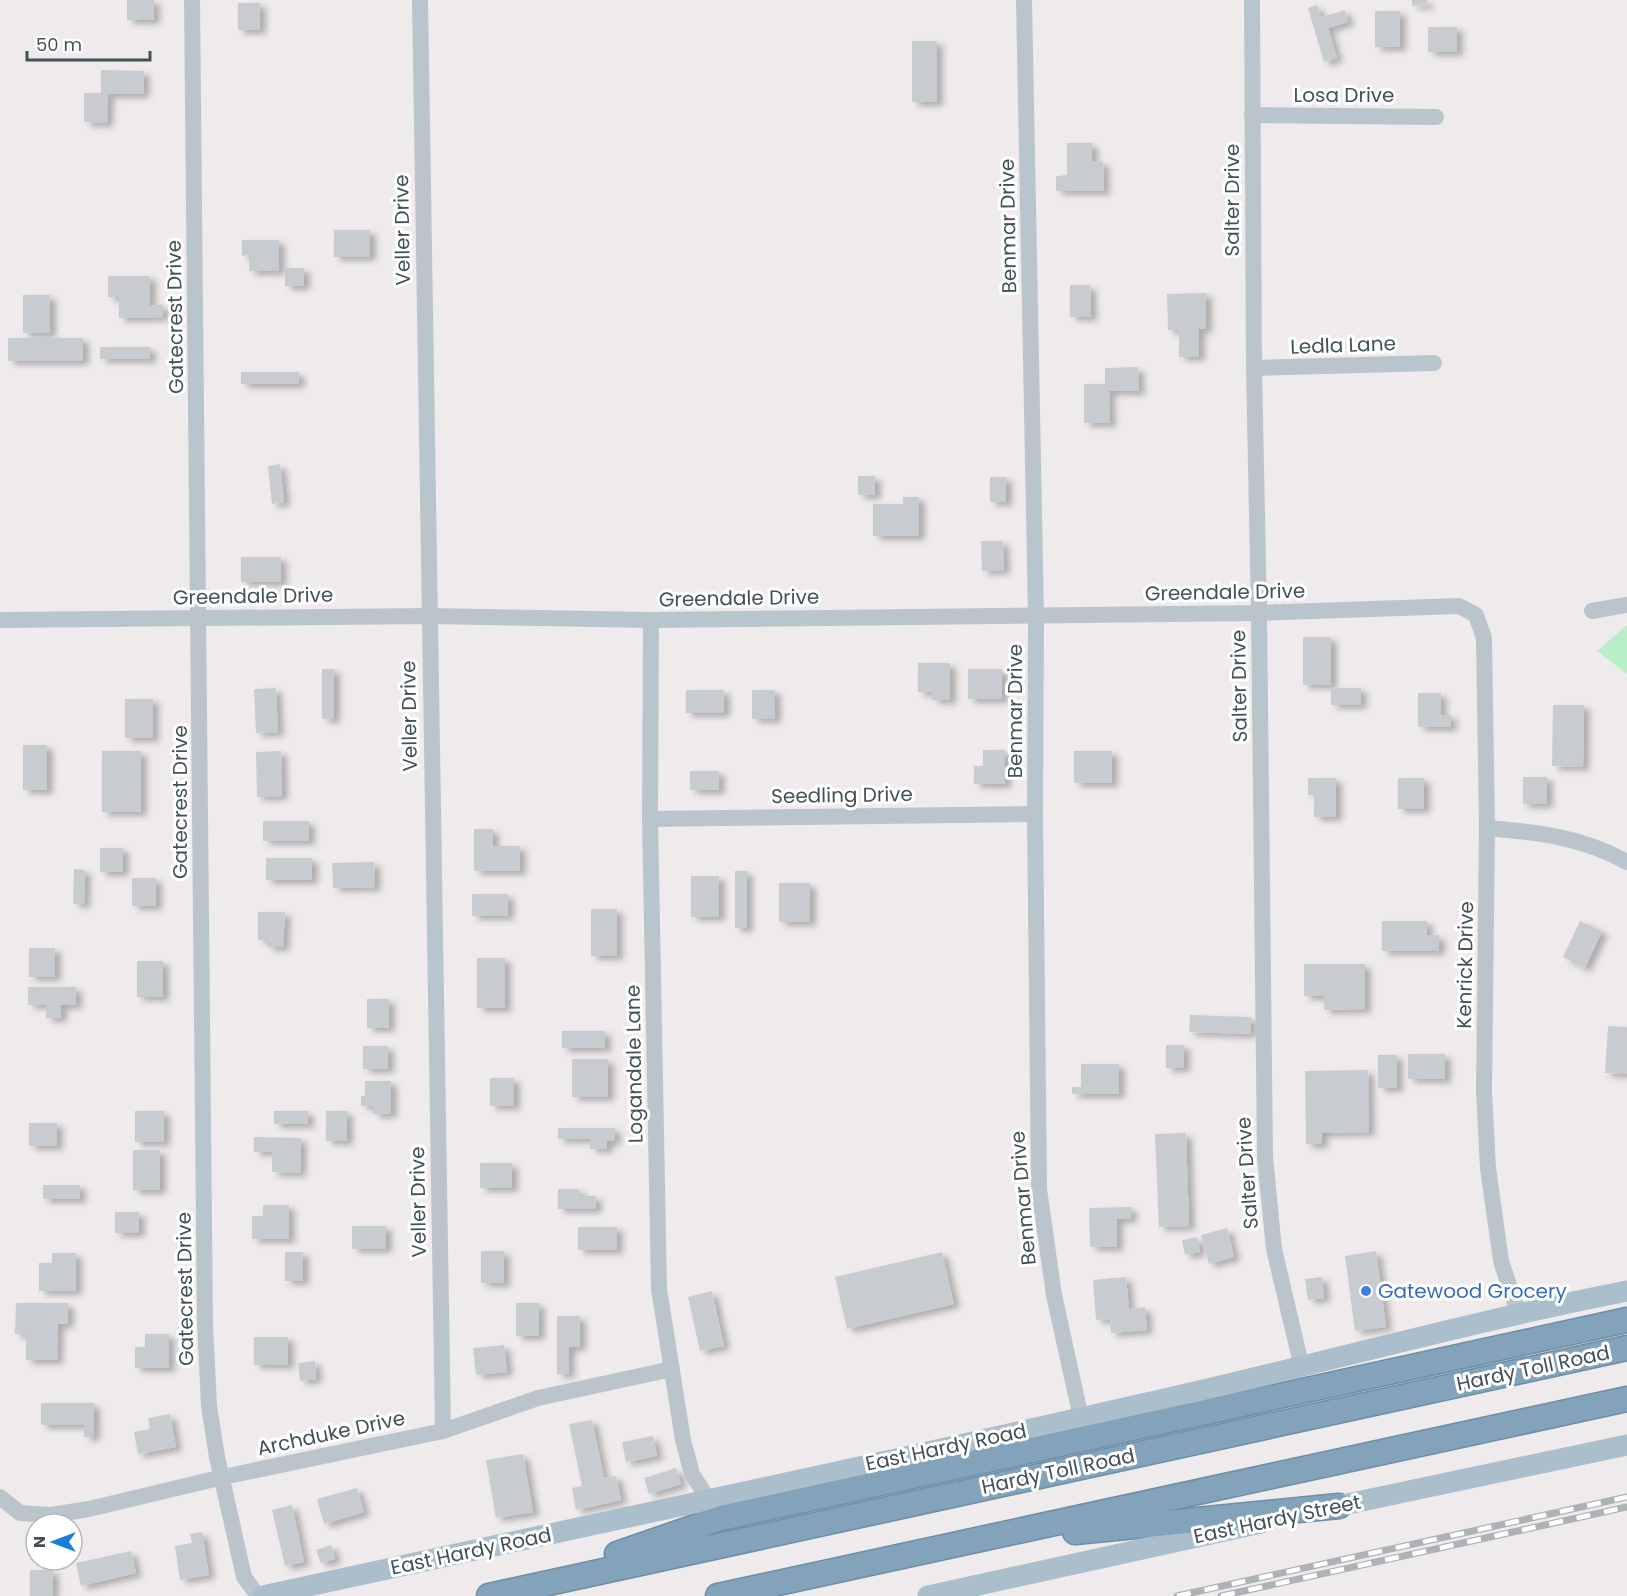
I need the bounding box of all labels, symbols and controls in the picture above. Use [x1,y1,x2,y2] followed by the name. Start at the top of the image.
[27,24,150,62] scale bar
[36,32,82,57] text: 50 m
[1294,81,1394,109] street label: Losa Drive
[1218,144,1246,256] street label: Salter Drive
[993,159,1023,293] street label: Benmar Drive
[387,174,417,286] street label: Veller Drive
[160,240,190,394] street label: Gatecrest Drive
[1290,329,1396,361] street label: Ledla Lane
[1145,577,1305,607] street label: Greendale Drive
[173,581,333,611] street label: Greendale Drive
[659,583,819,613] street label: Greendale Drive
[1224,629,1254,743] street label: Salter Drive
[1001,644,1029,778] street label: Benmar Drive
[394,660,424,772] street label: Veller Drive
[166,725,194,879] street label: Gatecrest Drive
[771,780,913,810] street label: Seedling Drive
[1450,901,1480,1029] street label: Kenrick Drive
[619,985,649,1143] street label: Logandale Lane
[1229,1116,1265,1230] street label: Salter Drive
[1003,1130,1043,1266] street label: Benmar Drive
[403,1146,433,1258] street label: Veller Drive
[170,1212,200,1366] street label: Gatecrest Drive
[1378,1277,1567,1305] place label: Gatewood Grocery
[1359,1284,1373,1298] marker: Gatewood Grocery
[1454,1338,1612,1398] street label: Hardy Toll Road
[255,1404,407,1462] street label: Archduke Drive
[863,1416,1029,1478] street label: East Hardy Road
[979,1441,1137,1501] street label: Hardy Toll Road
[1191,1488,1363,1550] street label: East Hardy Street
[24,1512,84,1572] north arrow
[388,1520,554,1582] street label: East Hardy Road
[28,1536,51,1548] text: N

